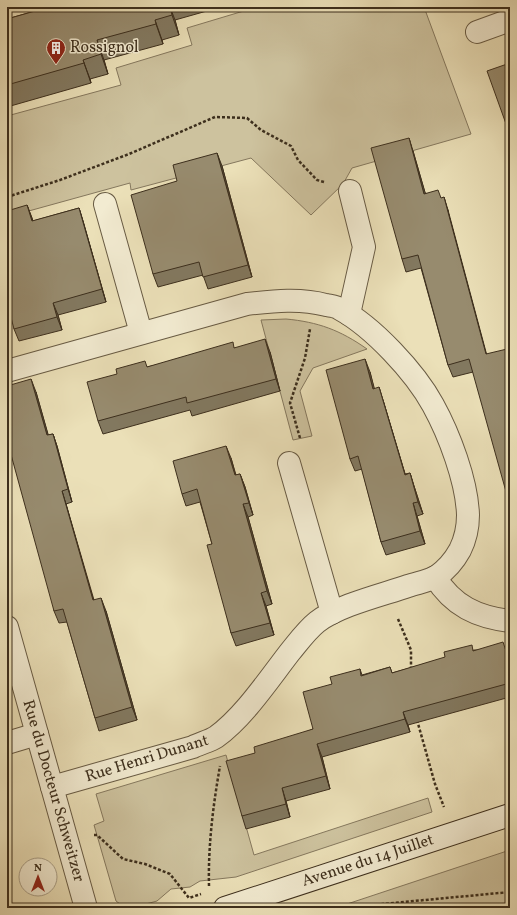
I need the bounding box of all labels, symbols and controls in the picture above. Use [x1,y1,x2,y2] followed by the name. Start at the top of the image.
[45,37,67,65] building icon: Rossignol
[70,37,139,59] place label: Rossignol
[16,697,90,885] street label: Rue du Docteur Schweitzer
[83,730,212,788] street label: Rue Henri Dunant
[299,829,437,893] street label: Avenue du 14 Juillet
[18,857,58,897] north arrow
[34,861,42,876] text: N

